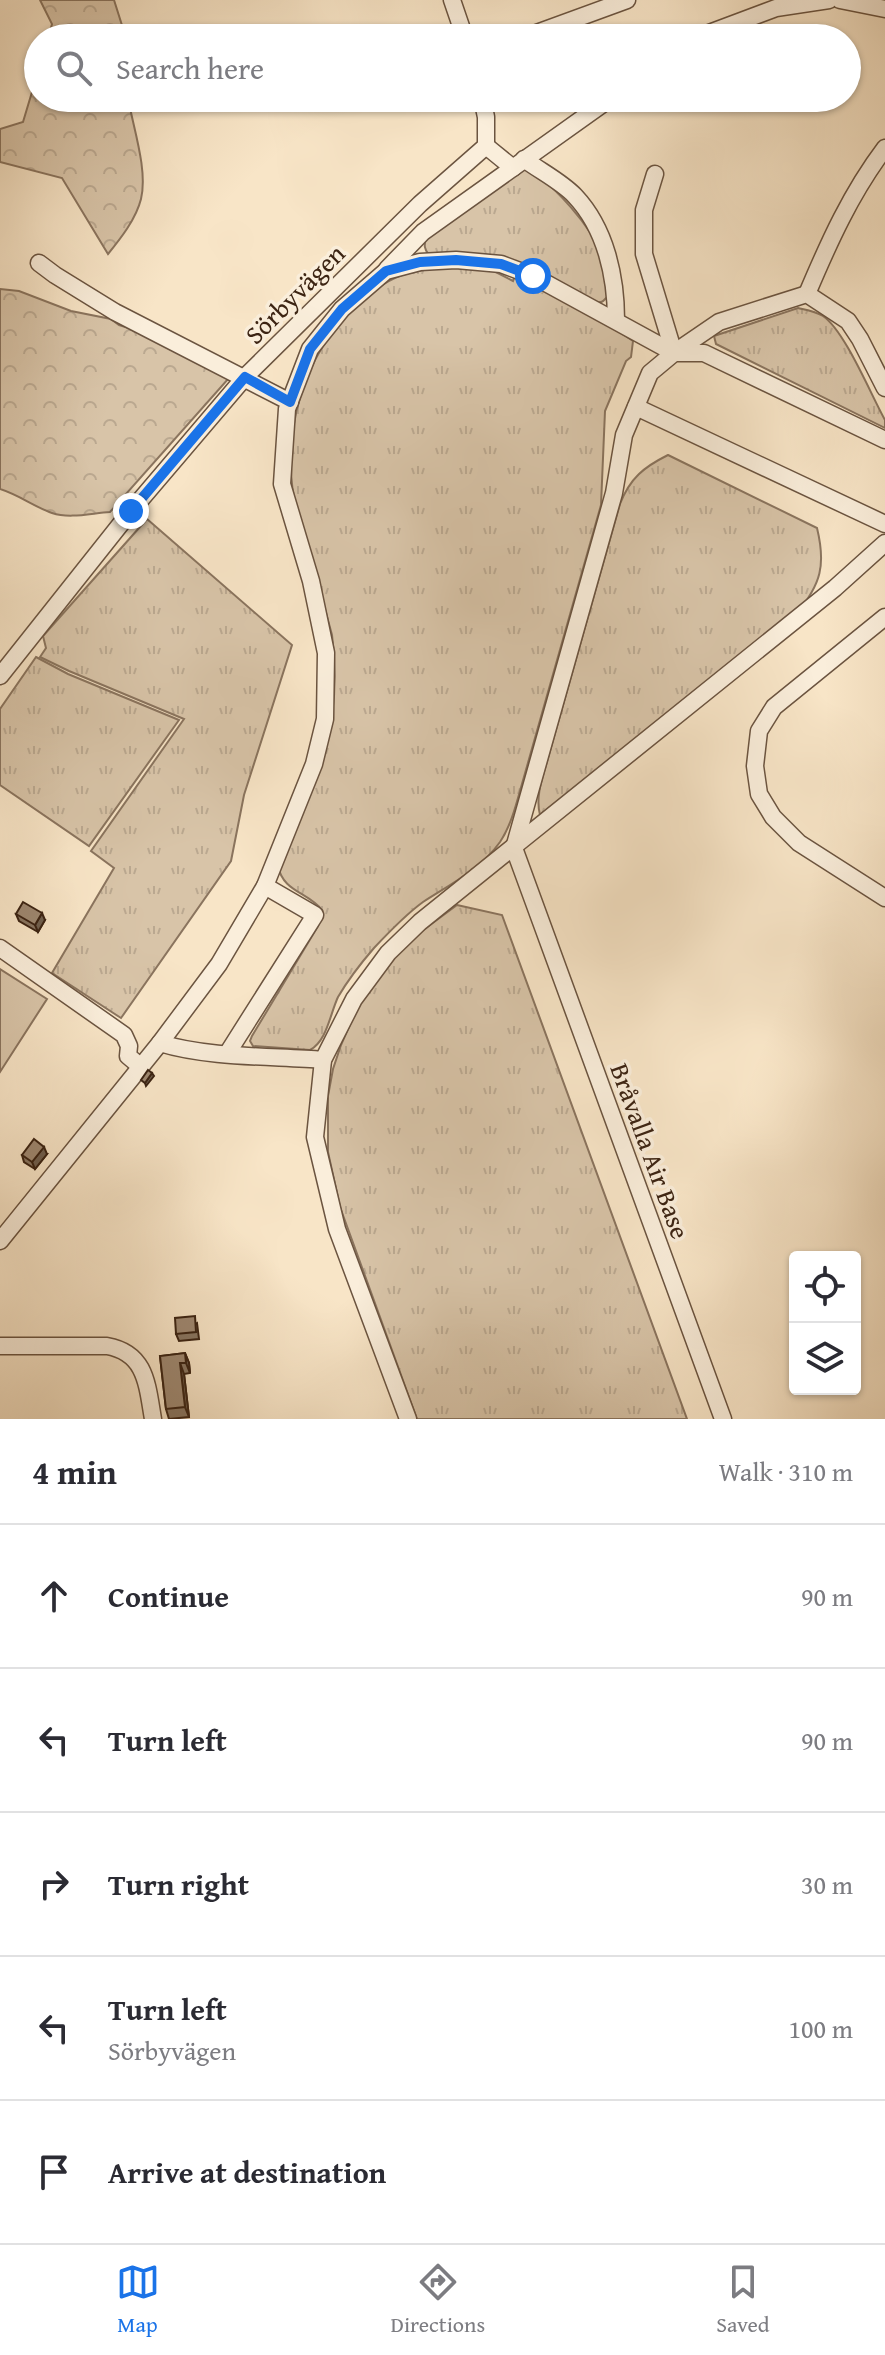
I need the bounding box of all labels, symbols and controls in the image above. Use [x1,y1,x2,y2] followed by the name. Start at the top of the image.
[24,24,861,112] search box
[52,46,96,90] icon: search
[116,46,264,90] text: Search here
[236,234,354,353] street label: Sörbyvägen
[515,258,551,294] route start
[113,493,149,529] route end
[601,1058,700,1244] street label: Bråvalla Air Base
[789,1251,861,1395] map controls
[789,1251,861,1323] button: locate
[789,1323,861,1395] button: layers
[32,1447,117,1496] text: 4 min
[719,1452,853,1491] text: Walk · 310 m
[32,1574,76,1618] icon: ahead
[108,1574,229,1618] text: Continue
[801,1577,853,1616] text: 90 m
[32,1718,76,1762] icon: left
[108,1718,227,1762] text: Turn left
[801,1721,853,1760] text: 90 m
[32,1862,76,1906] icon: right
[108,1862,249,1906] text: Turn right
[801,1865,853,1904] text: 30 m
[108,1987,227,2031] text: Turn left
[32,2006,76,2050] icon: left
[788,2009,853,2048] text: 100 m
[108,2031,236,2070] text: Sörbyvägen
[32,2150,76,2194] icon: arrive
[108,2150,386,2194] text: Arrive at destination
[116,2260,160,2340] tab: Map
[391,2260,485,2340] tab: Directions
[716,2260,769,2340] tab: Saved

